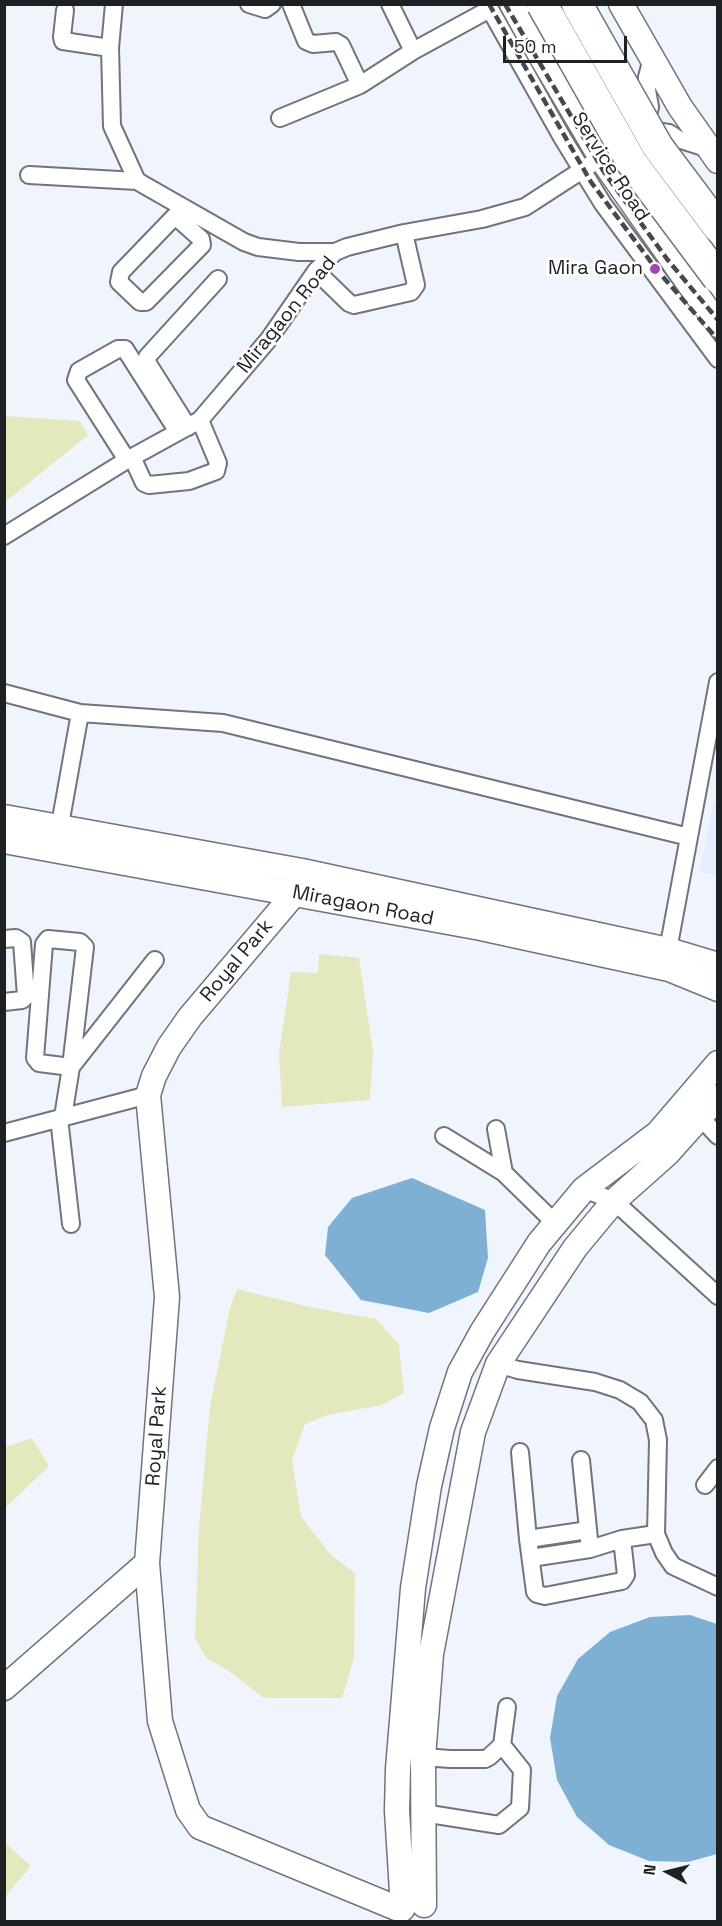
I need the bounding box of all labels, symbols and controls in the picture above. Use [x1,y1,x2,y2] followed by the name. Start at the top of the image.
[506,24,630,62] scale bar
[514,35,556,58] text: 50 m
[566,108,654,226] street label: Service Road
[233,252,341,378] street label: Miragaon Road
[548,257,643,281] place label: Mira Gaon
[648,262,662,276] marker: Mira Gaon
[290,881,436,931] street label: Miragaon Road
[196,915,278,1007] street label: Royal Park
[142,1385,172,1487] street label: Royal Park
[638,1842,698,1902] north arrow
[639,1863,661,1876] text: N

